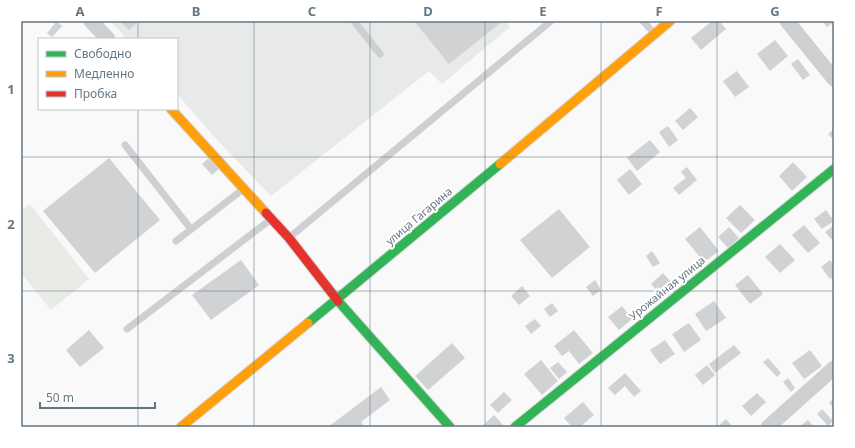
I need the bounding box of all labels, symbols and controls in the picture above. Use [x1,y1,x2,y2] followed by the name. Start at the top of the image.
[76,2,85,20] text: A
[192,2,200,20] text: B
[308,2,316,20] text: C
[423,2,433,20] text: D
[539,2,547,20] text: E
[655,2,663,20] text: F
[770,2,780,20] text: G
[38,38,178,110] legend
[74,45,132,62] text: Свободно
[74,65,134,82] text: Медленно
[7,80,15,98] text: 1
[74,85,117,102] text: Пробка
[382,183,455,248] street label: улица Гагарина
[7,215,15,233] text: 2
[625,252,708,323] street label: Урожайная улица
[7,349,15,367] text: 3
[40,384,155,410] scale bar
[46,389,74,406] text: 50 m

